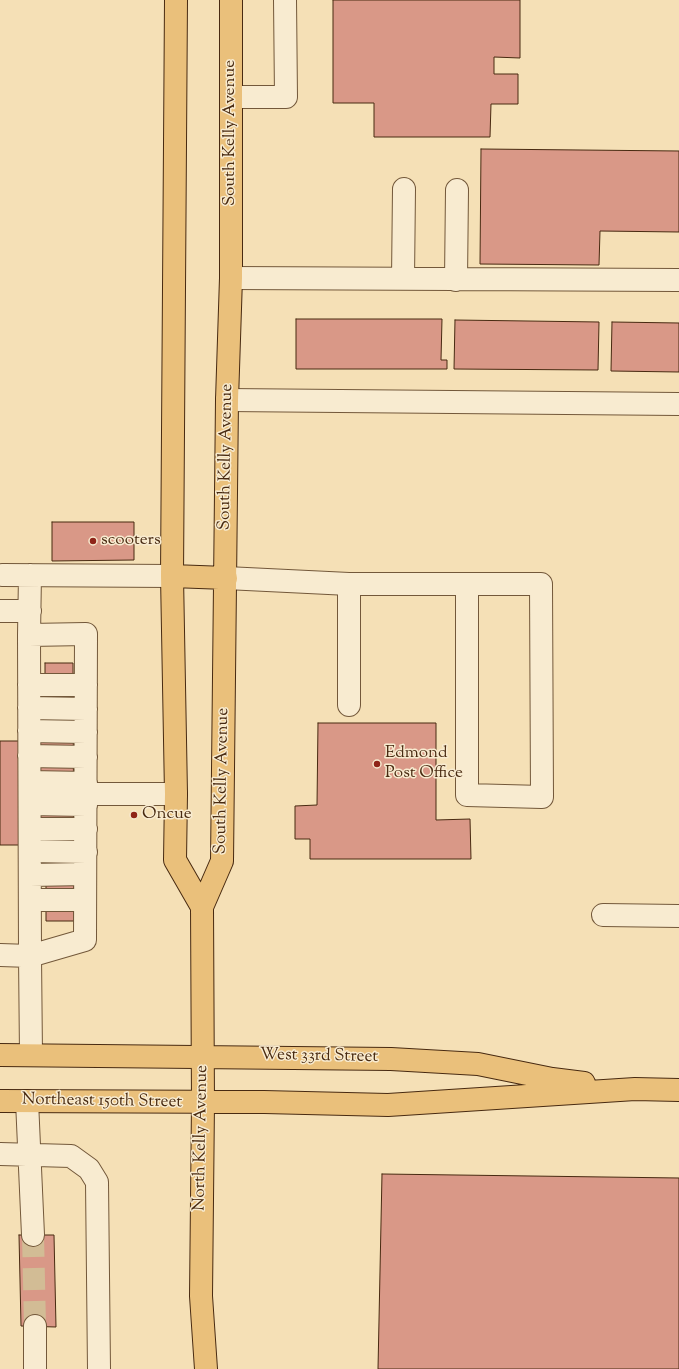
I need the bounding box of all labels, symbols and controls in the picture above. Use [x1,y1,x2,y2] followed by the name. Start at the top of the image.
[221,60,241,206] street label: South Kelly Avenue
[216,384,238,530] street label: South Kelly Avenue
[101,531,161,551] place label: scooters
[88,536,98,546] marker: scooters
[212,708,234,854] street label: South Kelly Avenue
[385,744,463,784] place label: Edmond Post Office
[372,759,382,769] marker: Edmond Post Office
[142,805,192,825] place label: Oncue
[129,810,139,820] marker: Oncue
[260,1046,378,1068] street label: West 33rd Street
[191,1065,213,1211] street label: North Kelly Avenue
[22,1090,182,1114] street label: Northeast 150th Street

